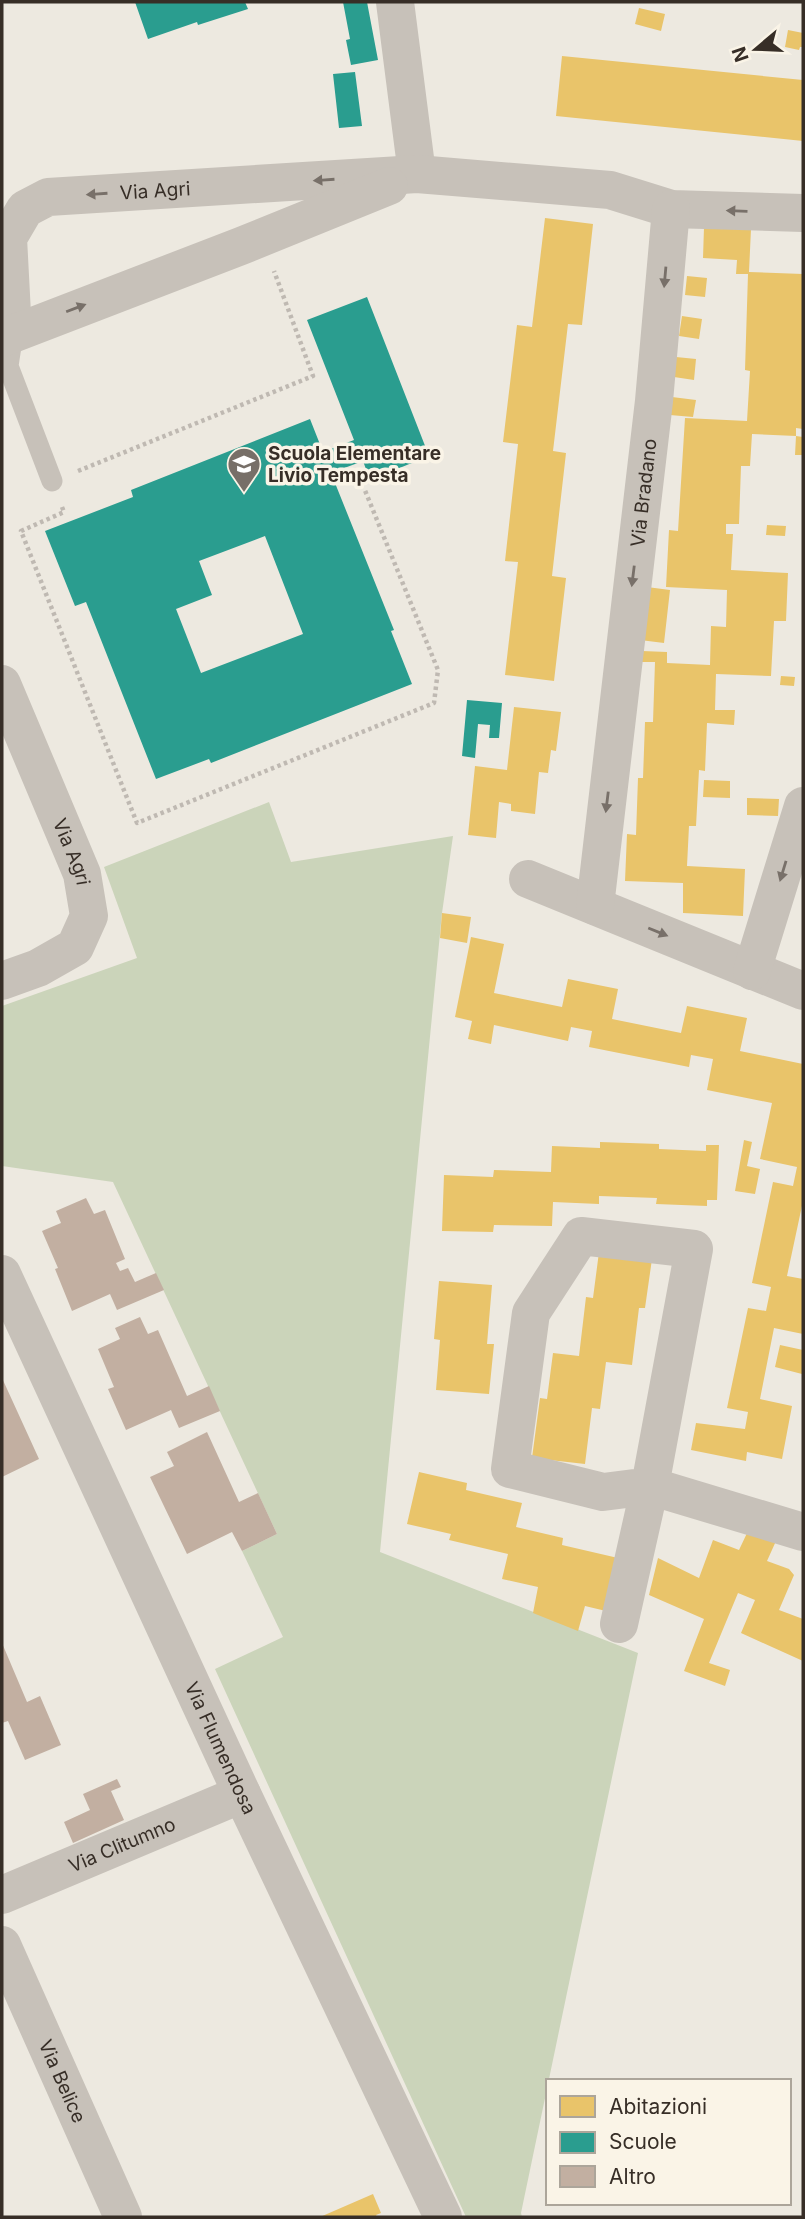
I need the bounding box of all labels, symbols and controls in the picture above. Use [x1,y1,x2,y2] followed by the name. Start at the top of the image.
[721,14,791,84] north arrow
[727,44,754,65] text: N
[313,175,335,186] one-way arrow
[119,177,191,204] street label: Via Agri
[86,189,108,200] one-way arrow
[726,205,748,216] one-way arrow
[659,266,670,288] one-way arrow
[66,303,87,314] one-way arrow
[626,437,662,548] street label: Via Bradano
[268,442,441,487] place label: Scuola Elementare Livio Tempesta
[225,445,263,494] school or university icon: Scuola Elementare Livio Tempesta
[628,565,639,587] one-way arrow
[601,791,612,813] one-way arrow
[48,815,95,887] street label: Via Agri
[777,860,788,881] one-way arrow
[648,926,668,938] one-way arrow
[180,1678,261,1818] street label: Via Flumendosa
[65,1812,179,1878] street label: Via Clitumno
[34,2036,91,2126] street label: Via Belice
[546,2079,791,2205] legend
[609,2094,707,2119] text: Abitazioni
[609,2129,677,2154] text: Scuole
[609,2164,656,2189] text: Altro

